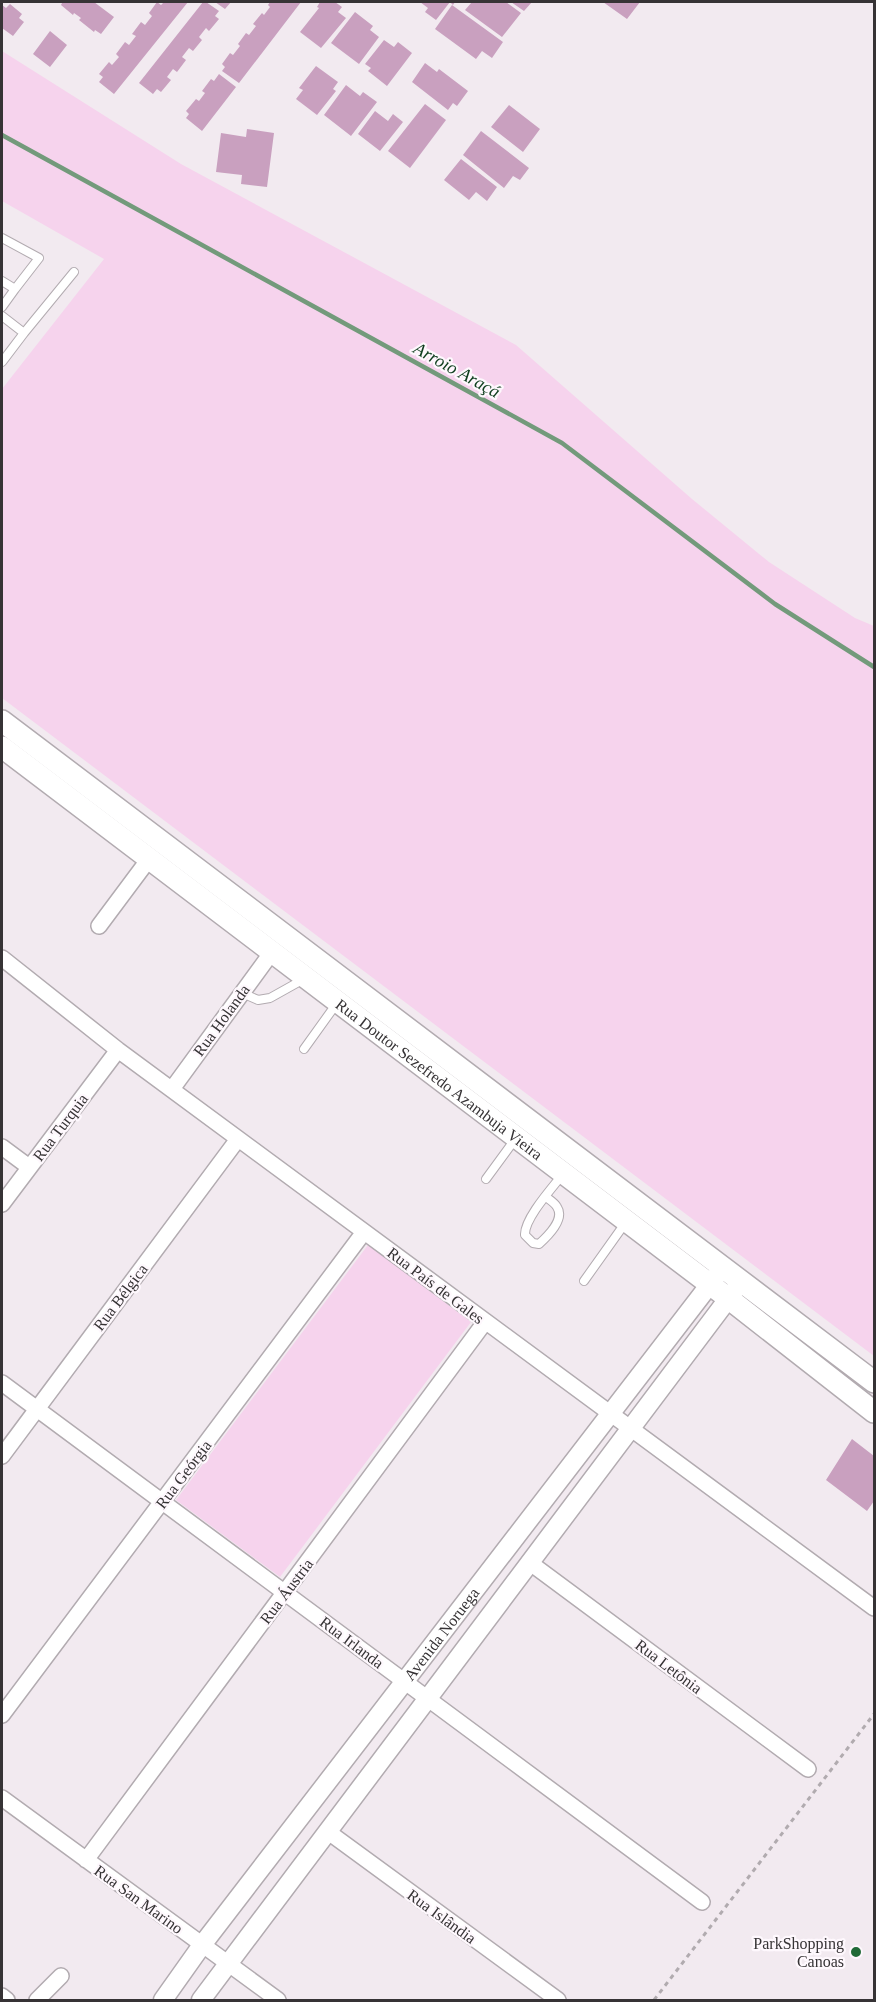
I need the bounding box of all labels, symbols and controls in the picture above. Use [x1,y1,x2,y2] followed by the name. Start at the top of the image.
[410,338,504,402] water label: Arroio Araçá
[190,981,253,1059] street label: Rua Holanda
[332,996,546,1163] street label: Rua Doutor Sezefredo Azambuja Vieira
[30,1090,92,1165] street label: Rua Turquia
[384,1244,487,1327] street label: Rua País de Gales
[90,1261,152,1334] street label: Rua Bélgica
[152,1437,215,1512] street label: Rua Geórgia
[256,1555,316,1627] street label: Rua Áustria
[401,1584,483,1684] street label: Avenida Noruega
[317,1613,387,1672] street label: Rua Irlanda
[632,1636,705,1697] street label: Rua Letônia
[91,1862,186,1937] street label: Rua San Marino
[404,1886,479,1947] street label: Rua Islândia
[753,1935,844,1970] place label: ParkShopping Canoas
[849,1945,863,1959] marker: ParkShopping Canoas

